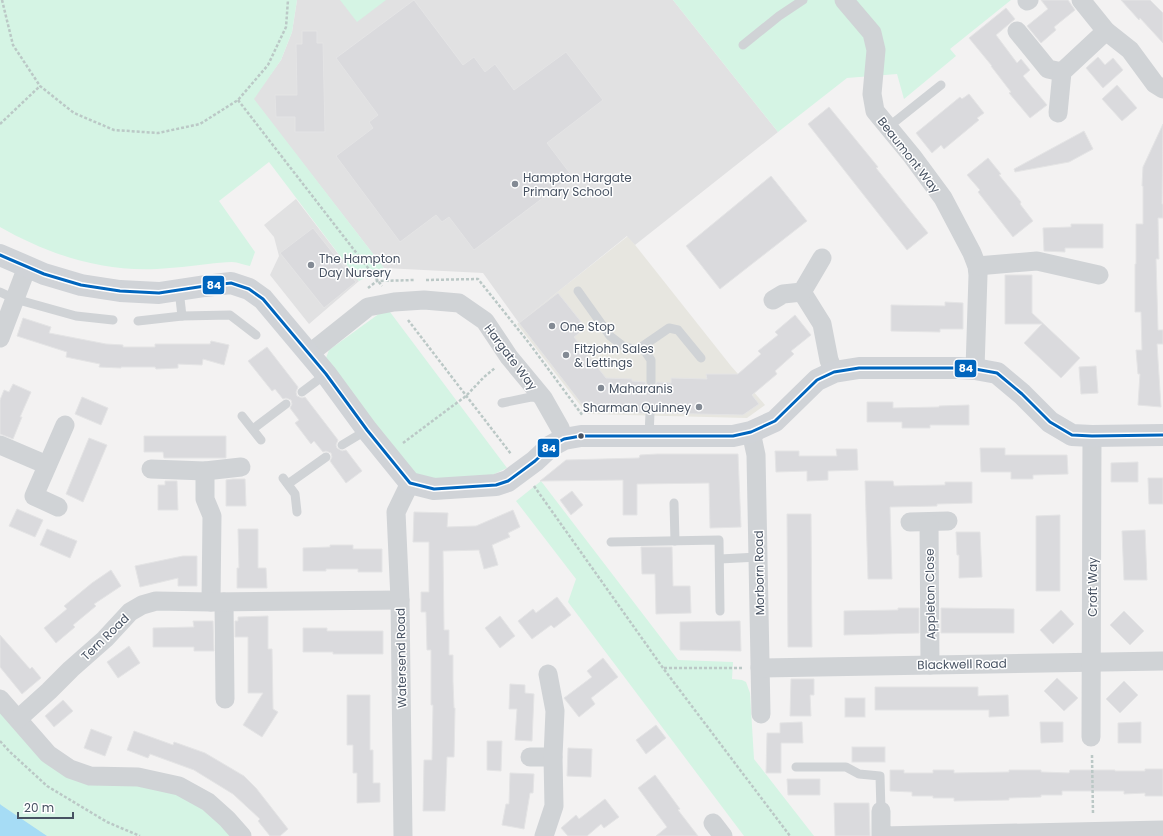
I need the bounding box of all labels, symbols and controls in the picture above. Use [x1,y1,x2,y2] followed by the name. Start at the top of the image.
[874,113,944,197] street label: Beaumont Way
[523,169,632,200] place label: Hampton Hargate Primary School
[510,179,520,189] marker: Hampton Hargate Primary School
[319,250,400,281] place label: The Hampton Day Nursery
[306,260,316,270] marker: The Hampton Day Nursery
[202,275,225,295] line badge: 84
[207,277,222,293] text: 84
[560,318,615,335] place label: One Stop
[481,320,542,394] street label: Hargate Way
[547,321,557,331] marker: One Stop
[574,340,654,371] place label: Fitzjohn Sales & Lettings
[561,350,571,360] marker: Fitzjohn Sales & Lettings
[954,359,977,378] line badge: 84
[959,360,974,376] text: 84
[609,380,673,397] place label: Maharanis
[596,383,606,393] marker: Maharanis
[583,399,691,416] place label: Sharman Quinney
[694,402,704,412] marker: Sharman Quinney
[576,431,586,441] unlabelled marker
[537,438,560,458] line badge: 84
[542,440,557,456] text: 84
[750,530,768,616] street label: Morborn Road
[921,548,939,640] street label: Appleton Close
[1084,557,1101,617] street label: Croft Way
[392,608,410,708] street label: Watersend Road
[77,610,133,664] street label: Tern Road
[917,655,1007,673] street label: Blackwell Road
[18,794,73,820] scale bar
[24,799,54,816] text: 20 m

